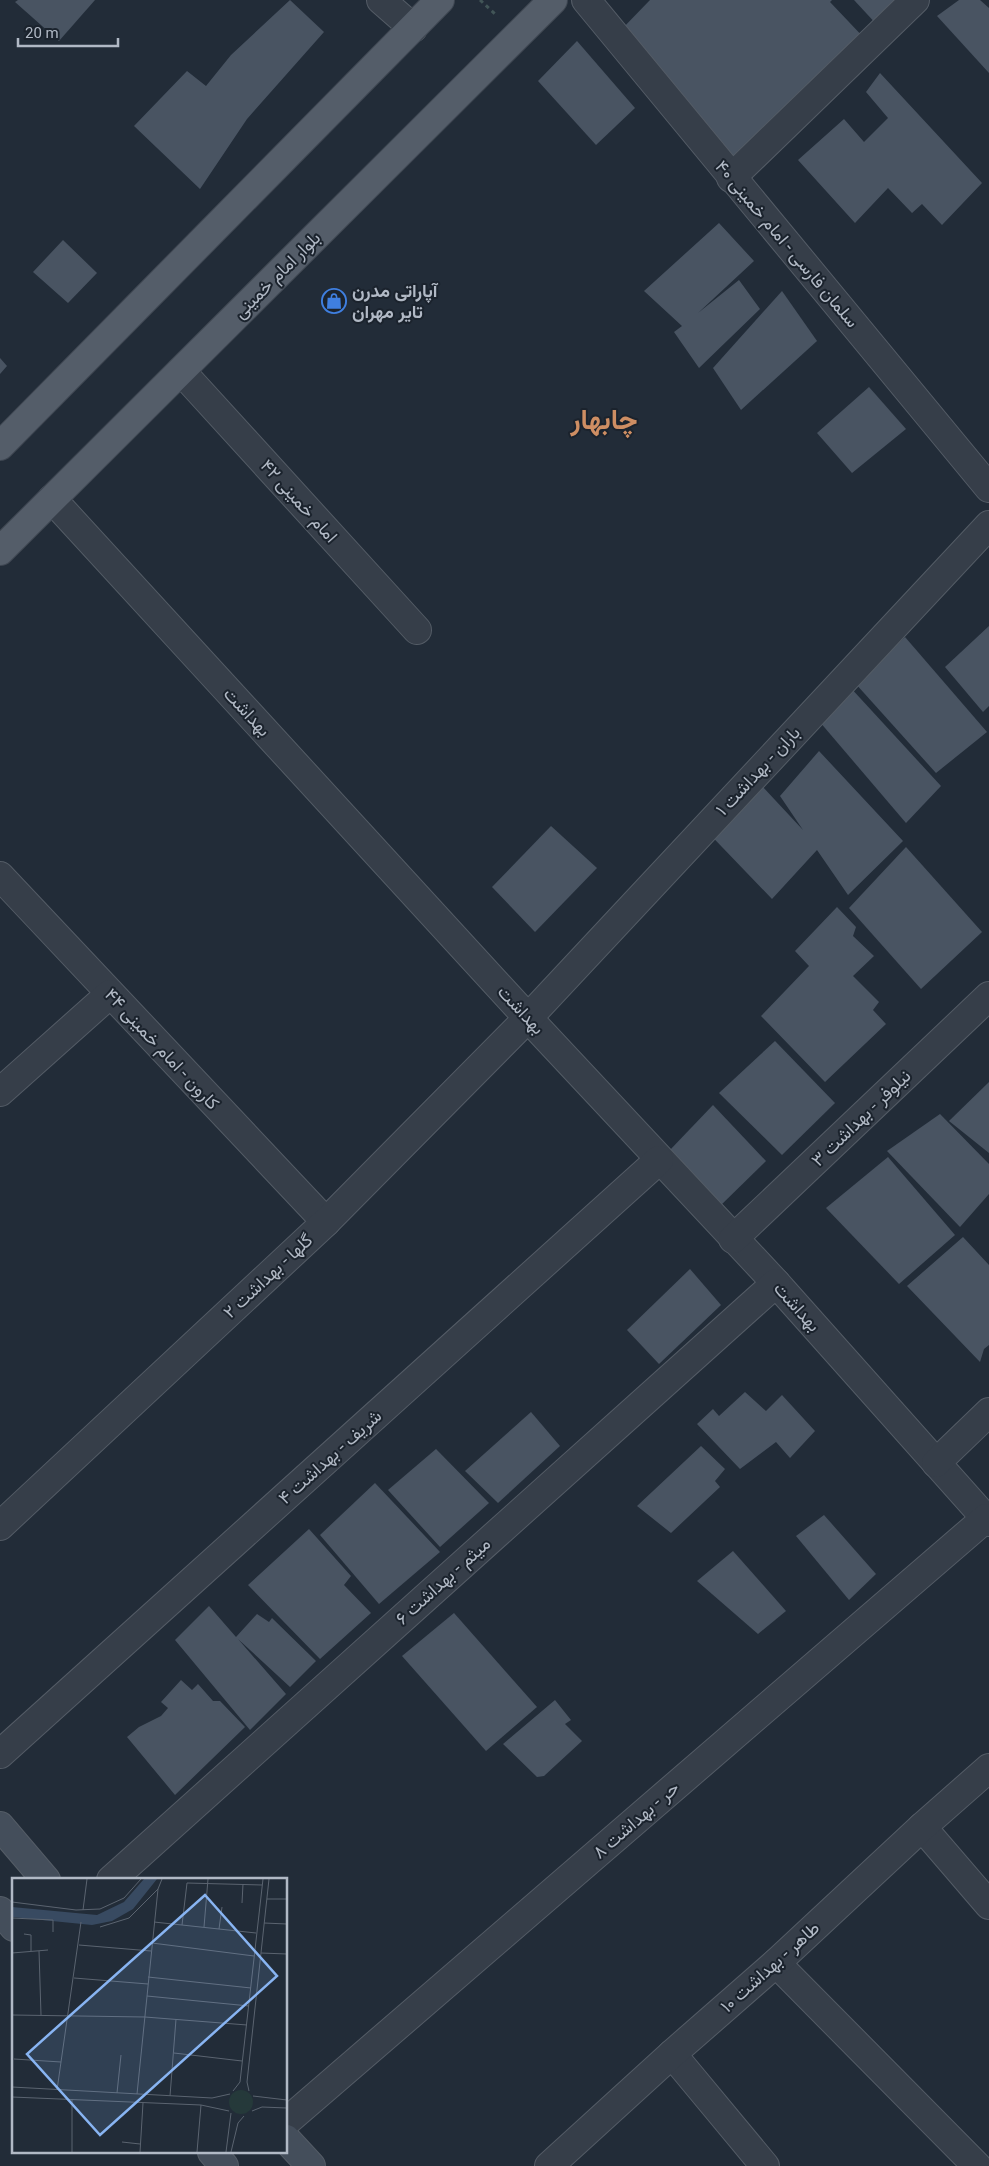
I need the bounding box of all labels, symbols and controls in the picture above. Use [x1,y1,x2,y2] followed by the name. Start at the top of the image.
[18,15,118,47] scale bar
[25,24,59,42] text: 20 m
[710,156,863,333] street label: سلمان فارسی - امام خمینی ۴۰
[229,227,326,324] street label: بلوار امام خمینی
[352,280,439,323] place label: آپاراتی مدرن تایر مهران
[321,288,347,314] shop icon: آپاراتی مدرن تایر مهران
[569,403,638,439] district label: چابهار
[255,455,342,548] street label: امام خمینی ۴۲
[219,683,275,741] street label: بهداشت
[711,722,805,820] street label: باران - بهداشت ۱
[493,981,549,1039] street label: بهداشت
[99,984,224,1115] street label: کارون - امام خمینی ۴۴
[807,1065,915,1171] street label: نیلوفر - بهداشت ۳
[219,1229,317,1323] street label: گلها - بهداشت ۲
[769,1278,825,1336] street label: بهداشت
[274,1405,386,1509] street label: شریف - بهداشت ۴
[391,1533,496,1630] street label: میثم - بهداشت ۶
[588,1777,684,1863] street label: حر - بهداشت ۸
[12,1878,288,2154] inset map
[716,1917,824,2017] street label: طاهر - بهداشت ۱۰

